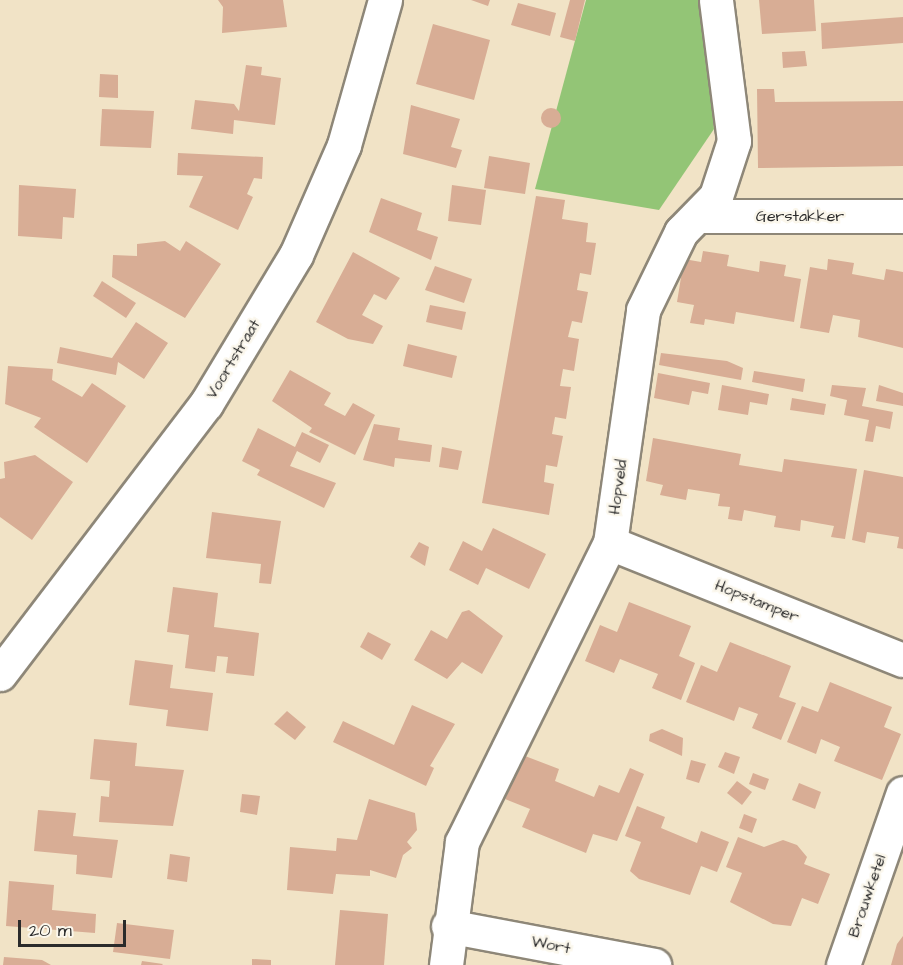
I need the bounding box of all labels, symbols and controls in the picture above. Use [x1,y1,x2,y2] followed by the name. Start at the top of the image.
[756,206,844,226] street label: Gerstakker
[202,316,264,402] street label: Voortstraat
[605,458,631,516] street label: Hopveld
[712,575,802,627] street label: Hopstamper
[844,852,890,940] street label: Brouwketel
[21,908,129,946] scale bar
[29,918,72,943] text: 20 m
[530,932,572,958] street label: Wort

